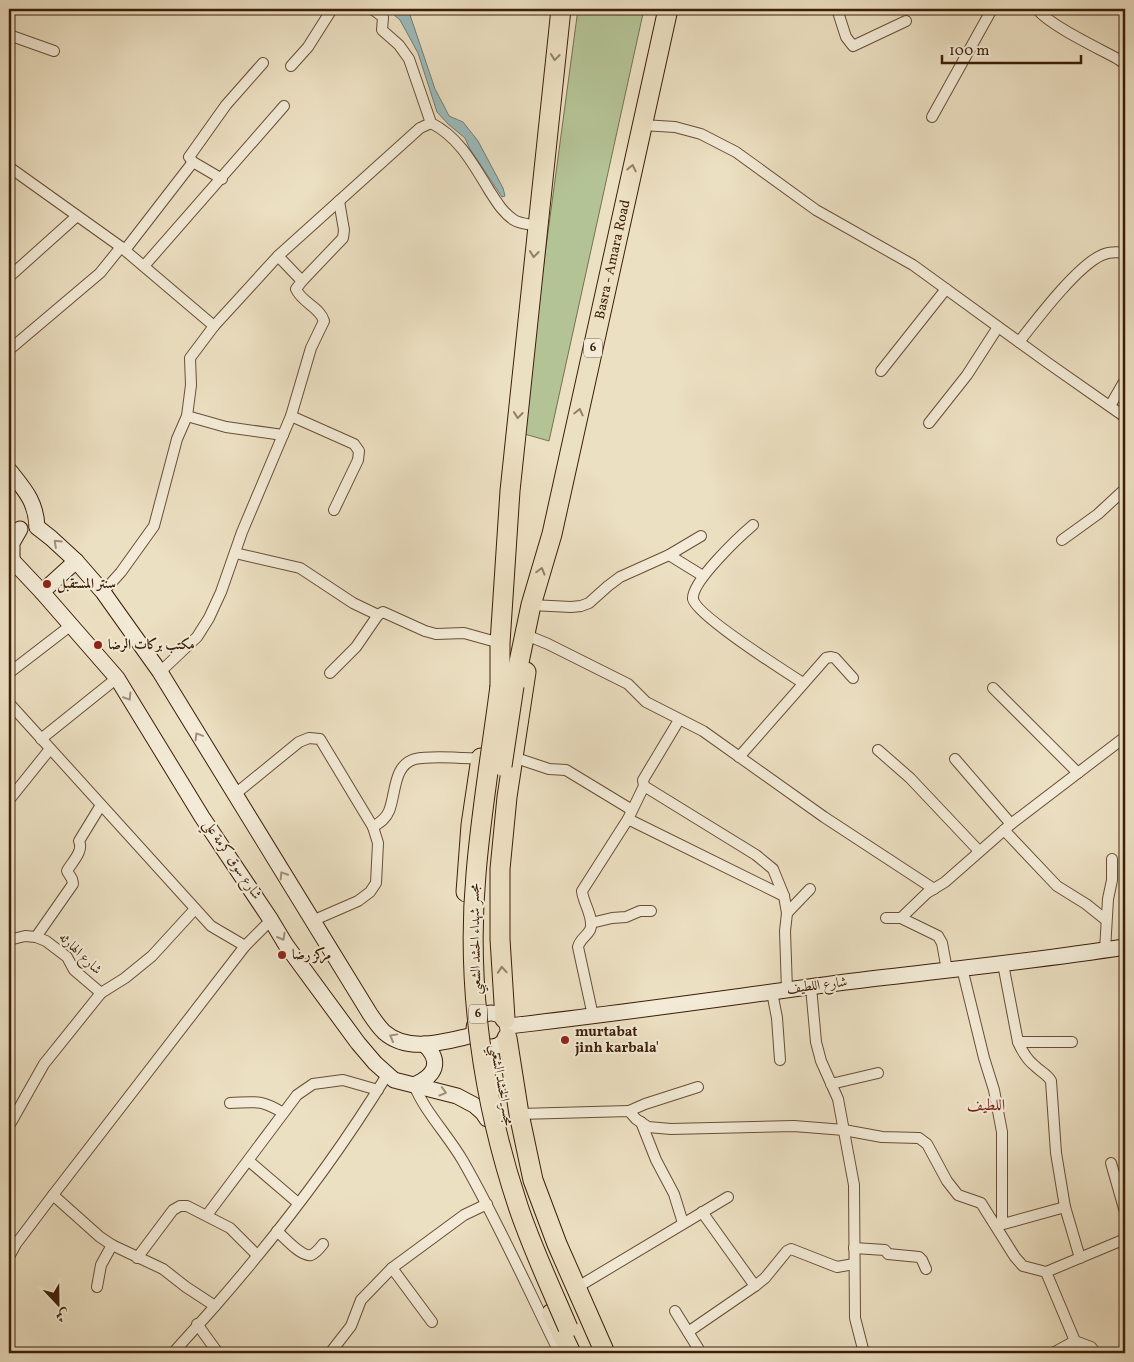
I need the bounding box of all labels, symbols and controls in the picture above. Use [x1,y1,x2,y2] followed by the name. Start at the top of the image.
[942,32,1080,64] scale bar
[949,41,989,62] text: 100 m
[550,54,561,62] one-way arrow
[627,164,637,173] one-way arrow
[590,198,635,321] street label: Basra - Amara Road
[529,250,540,258] one-way arrow
[584,338,602,358] road number: 6
[573,408,583,417] one-way arrow
[512,411,523,419] one-way arrow
[53,540,62,549] one-way arrow
[536,567,546,575] one-way arrow
[57,575,116,594] place label: سنتر المستقبل
[41,578,53,590] marker: سنتر المستقبل
[108,636,195,655] place label: مكتب بركات الرضا
[92,639,104,651] marker: مكتب بركات الرضا
[122,692,132,701] one-way arrow
[195,733,205,742] one-way arrow
[197,816,266,905] street label: شارع سوق كرمة علي
[280,871,290,880] one-way arrow
[466,883,488,995] street label: مجسر شهداء الحشد الشعبي
[53,929,106,980] street label: شارع الهارثه
[275,932,285,941] one-way arrow
[292,946,331,965] place label: مركز رضا
[276,949,288,961] marker: مركز رضا
[497,966,508,974] one-way arrow
[786,973,848,1000] street label: شارع اللطيف
[469,1004,487,1024] road number: 6
[575,1023,659,1058] place label: murtabat jinh karbala'
[389,1033,398,1043] one-way arrow
[559,1034,571,1046] marker: murtabat jinh karbala'
[483,1043,518,1128] street label: مجسر الحشد الشعبي
[438,1087,446,1097] one-way arrow
[967,1095,1005,1117] district label: اللطيف
[32,1280,82,1330] north arrow
[52,1303,72,1326] text: ش

